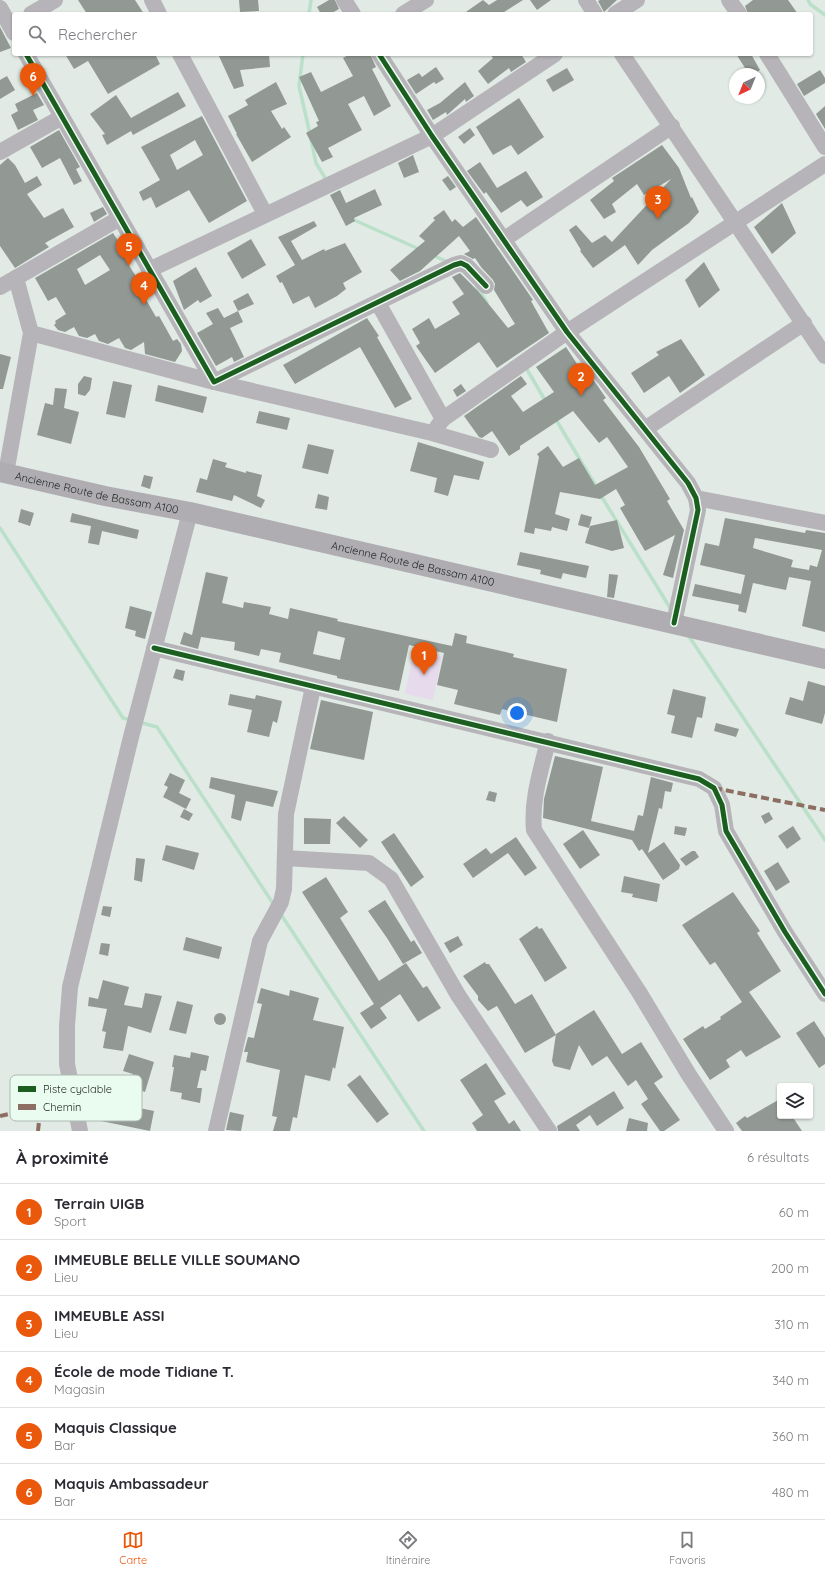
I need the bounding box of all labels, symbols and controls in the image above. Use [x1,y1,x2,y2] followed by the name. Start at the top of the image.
[12,12,813,56] search box
[26,23,48,45] icon: search
[58,25,137,44] text: Rechercher
[20,63,46,96] pin: 6
[729,68,765,104] north arrow
[645,186,671,219] pin: 3
[116,233,142,266] pin: 5
[131,272,157,305] pin: 4
[568,363,594,396] pin: 2
[14,469,180,517] street label: Ancienne Route de Bassam A100
[330,538,496,589] street label: Ancienne Route de Bassam A100
[411,642,437,675] pin: 1
[507,703,527,723] your location
[10,1075,142,1121] legend
[43,1082,112,1096] text: Piste cyclable
[777,1083,813,1119] map controls
[777,1083,813,1119] button: layers
[43,1100,81,1114] text: Chemin
[16,1147,109,1168] text: À proximité
[747,1149,809,1165] text: 6 résultats
[54,1194,144,1213] text: Terrain UIGB
[26,1204,32,1220] text: 1
[779,1204,809,1220] text: 60 m
[54,1213,86,1229] text: Sport
[54,1250,300,1269] text: IMMEUBLE BELLE VILLE SOUMANO
[25,1260,33,1276] text: 2
[771,1260,809,1276] text: 200 m
[54,1269,78,1285] text: Lieu
[54,1306,165,1325] text: IMMEUBLE ASSI
[26,1316,32,1332] text: 3
[774,1316,809,1332] text: 310 m
[54,1325,78,1341] text: Lieu
[54,1362,234,1381] text: École de mode Tidiane T.
[25,1372,33,1388] text: 4
[772,1372,809,1388] text: 340 m
[54,1381,105,1397] text: Magasin
[54,1418,177,1437] text: Maquis Classique
[25,1428,33,1444] text: 5
[772,1428,809,1444] text: 360 m
[54,1437,75,1453] text: Bar
[54,1474,209,1493] text: Maquis Ambassadeur
[25,1484,33,1500] text: 6
[772,1484,809,1500] text: 480 m
[54,1493,75,1509] text: Bar
[119,1529,147,1567] tab: Carte
[386,1529,431,1567] tab: Itinéraire
[669,1529,706,1567] tab: Favoris

